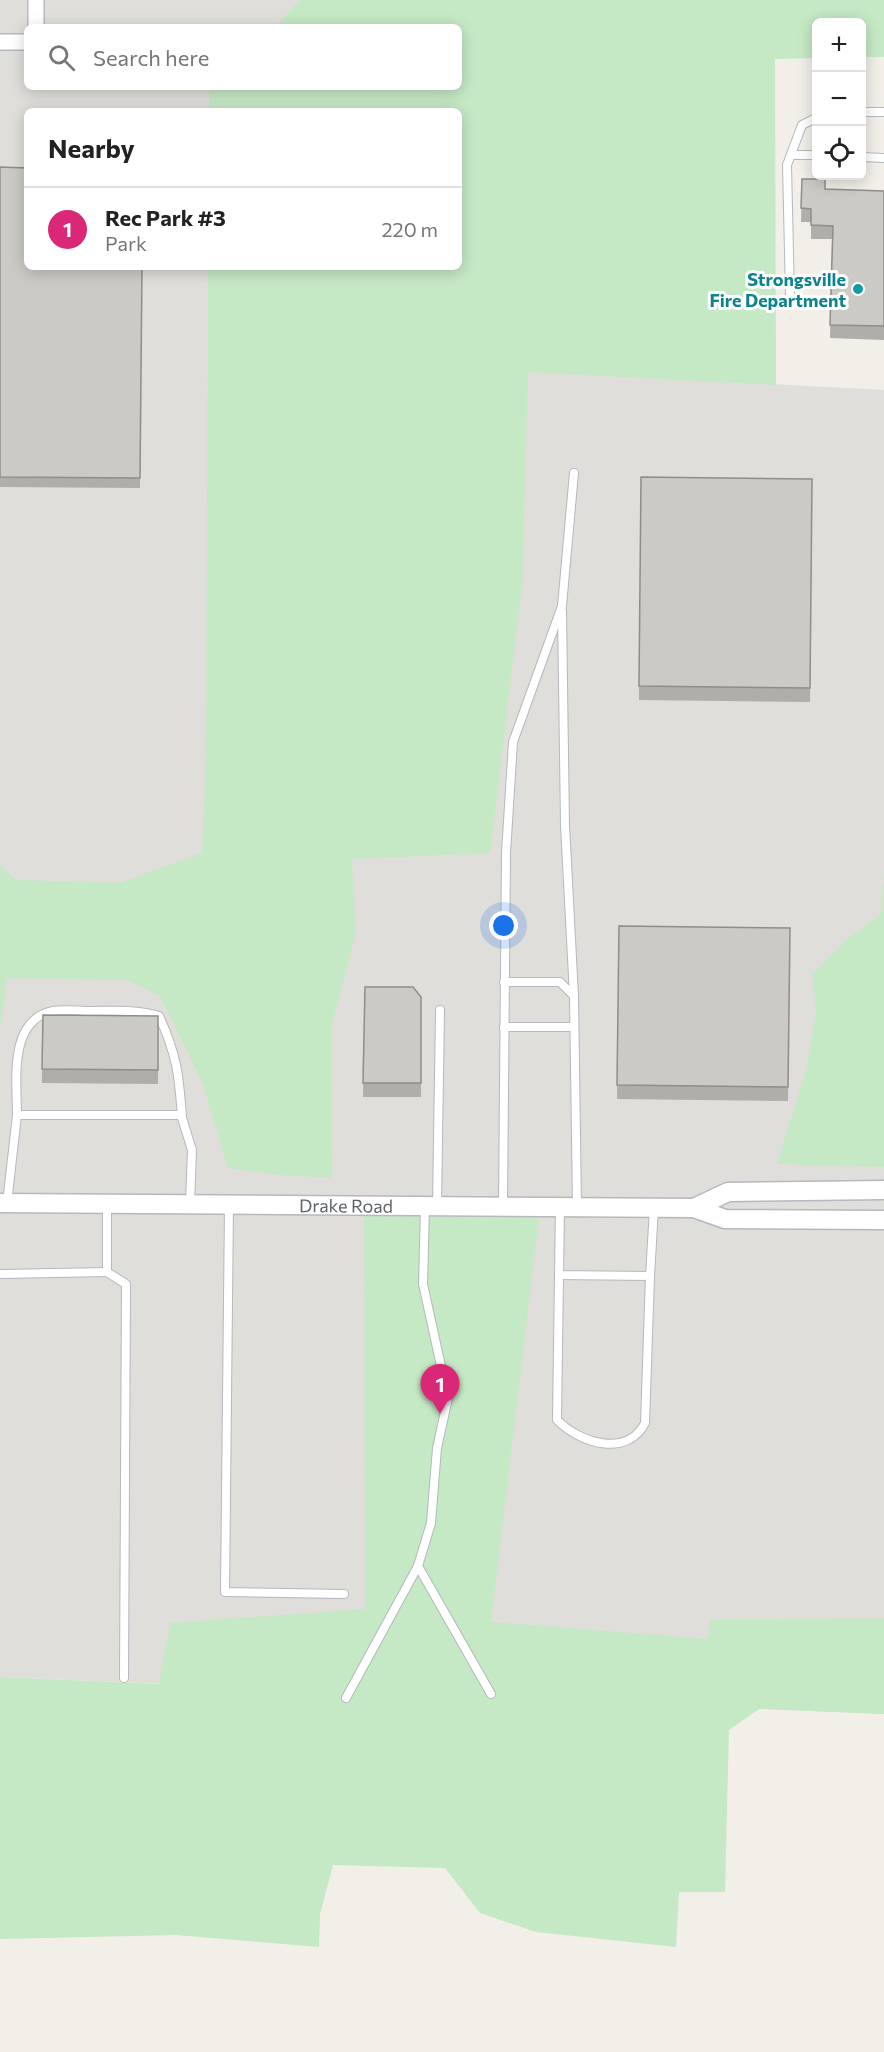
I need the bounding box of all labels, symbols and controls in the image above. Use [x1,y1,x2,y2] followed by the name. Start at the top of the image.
[812,18,866,180] map controls
[812,18,866,72] button: +
[24,24,462,90] search box
[45,41,78,74] icon: search
[93,44,209,71] text: Search here
[812,72,866,126] button: −
[812,126,866,180] button: locate
[48,132,135,163] text: Nearby
[105,204,226,231] text: Rec Park #3
[63,217,72,241] text: 1
[382,217,438,241] text: 220 m
[105,231,147,255] text: Park
[709,268,846,311] place label: Strongsville Fire Department
[851,282,865,296] marker: Strongsville Fire Department
[489,911,518,940] your location
[299,1194,393,1217] street label: Drake Road
[420,1364,460,1414] pin: 1

